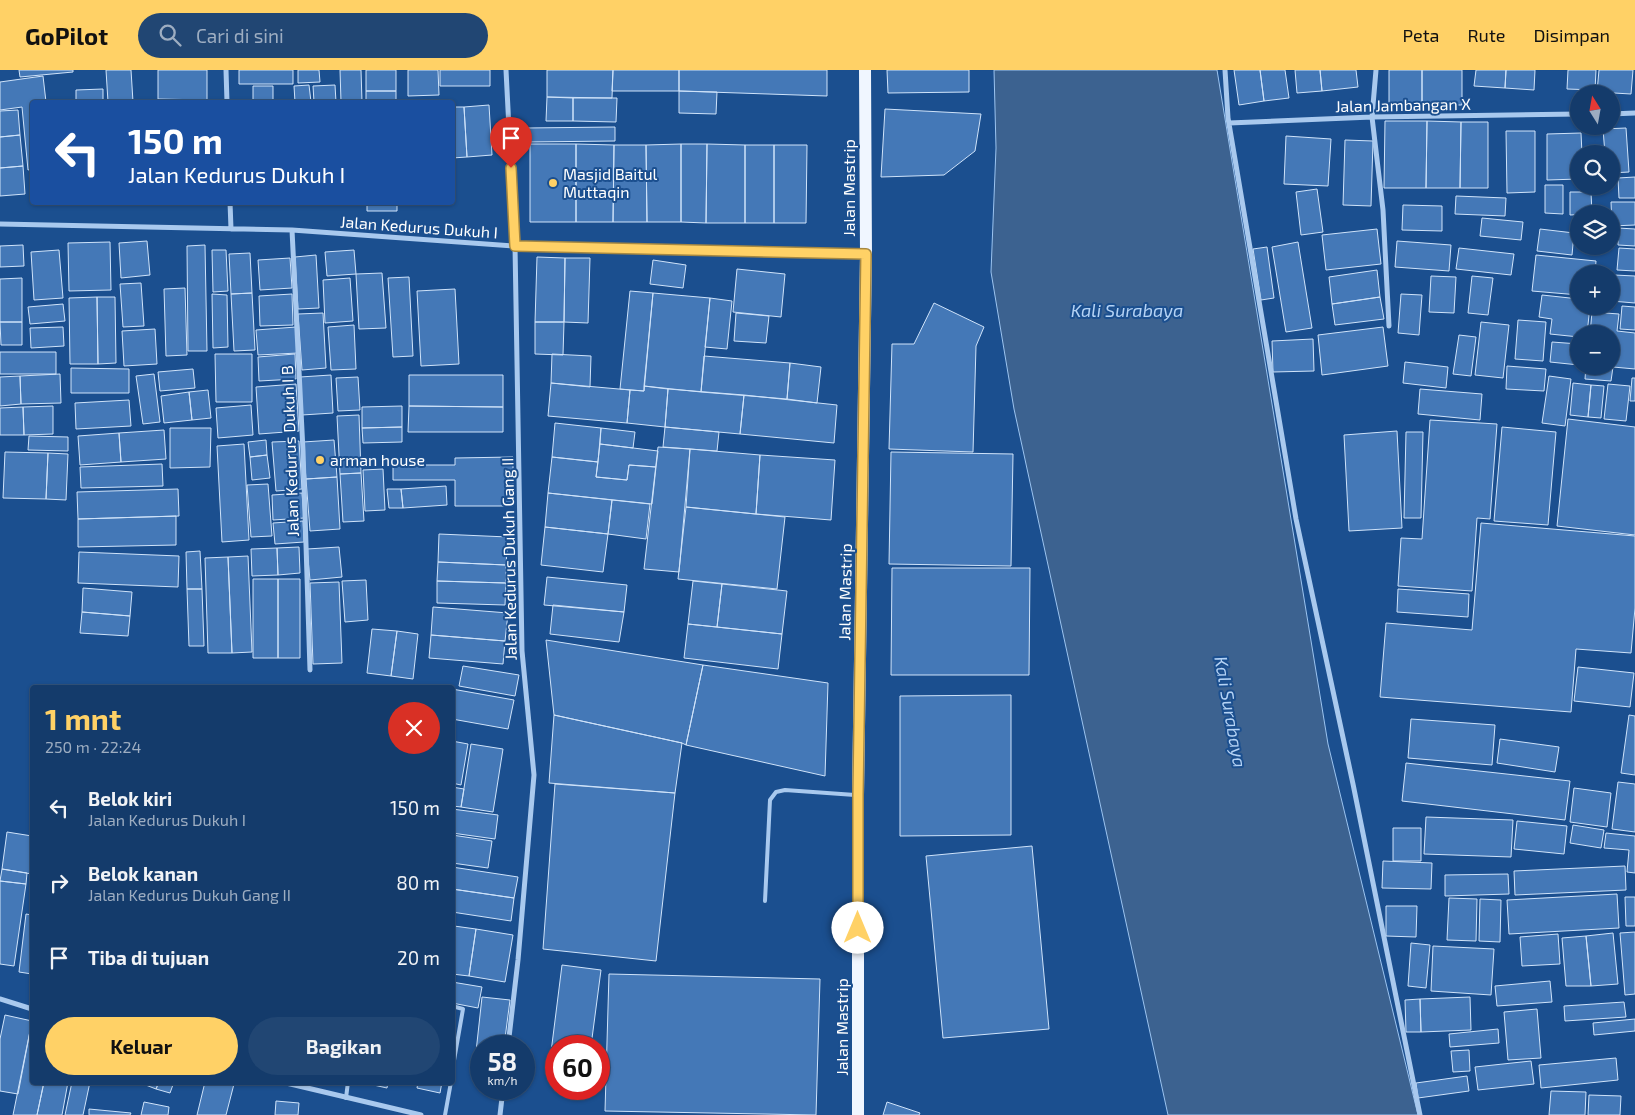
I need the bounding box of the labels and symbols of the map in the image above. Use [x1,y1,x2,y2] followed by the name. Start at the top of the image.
[1570,85,1620,135] north arrow
[1335,94,1471,115] street label: Jalan Jambangan X
[490,117,532,168] pin
[839,139,858,237] street label: Jalan Mastrip
[563,164,658,201] place label: Masjid Baitul Muttaqin
[547,177,559,189] marker: Masjid Baitul Muttaqin
[340,212,499,241] street label: Jalan Kedurus Dukuh I
[1071,299,1183,321] water label: Kali Surabaya
[277,365,302,537] street label: Jalan Kedurus Dukuh I B
[330,450,425,469] place label: arman house
[314,454,326,466] marker: arman house
[497,457,520,661] street label: Jalan Kedurus Dukuh Gang II
[834,543,855,641] street label: Jalan Mastrip
[1210,654,1252,769] water label: Kali Surabaya
[831,901,883,953] position arrow
[832,978,851,1076] street label: Jalan Mastrip
[545,1035,610,1100] speed limit sign: 60

